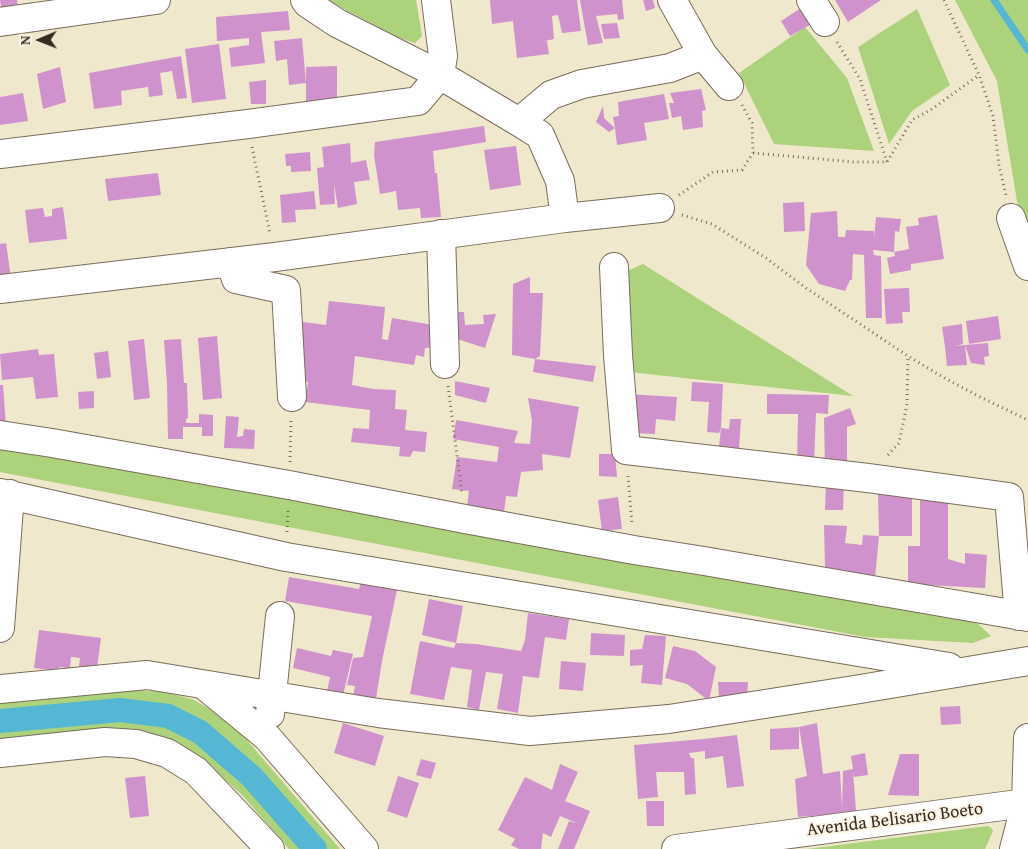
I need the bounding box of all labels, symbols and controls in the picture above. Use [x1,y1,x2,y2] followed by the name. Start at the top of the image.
[15,15,65,65] north arrow
[15,35,35,45] text: N
[806,798,984,842] street label: Avenida Belisario Boeto

